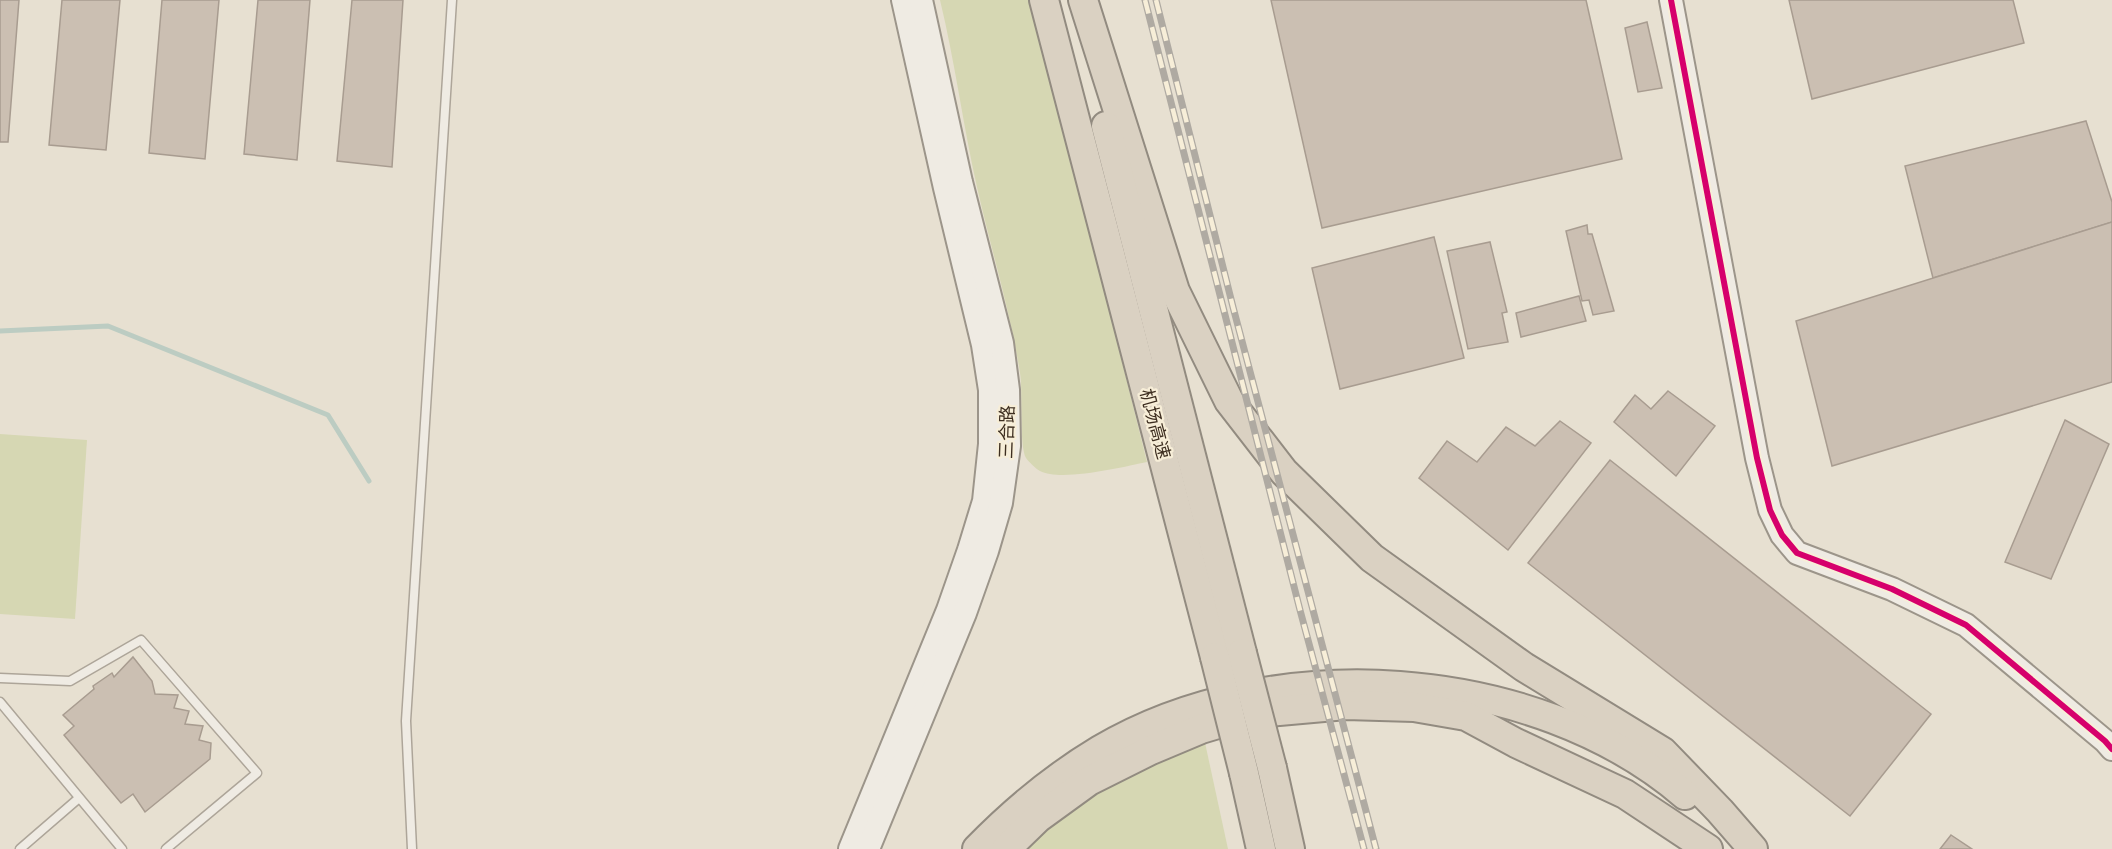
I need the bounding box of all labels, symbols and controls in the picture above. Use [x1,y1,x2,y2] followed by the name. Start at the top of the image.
[1134,386,1177,462] street label: 机场高速
[993,405,1020,459] street label: 三合路

